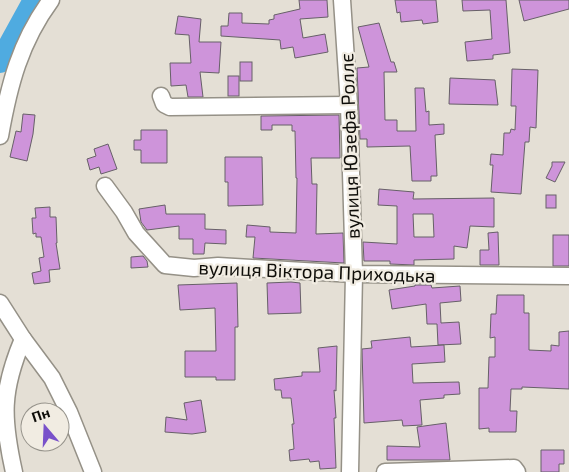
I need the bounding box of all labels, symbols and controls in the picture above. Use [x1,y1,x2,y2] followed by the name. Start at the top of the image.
[334,53,365,239] street label: вулиця Юзефа Роллє
[198,255,436,288] street label: вулиця Віктора Приходька
[20,402,70,452] north arrow
[29,403,52,425] text: Пн

